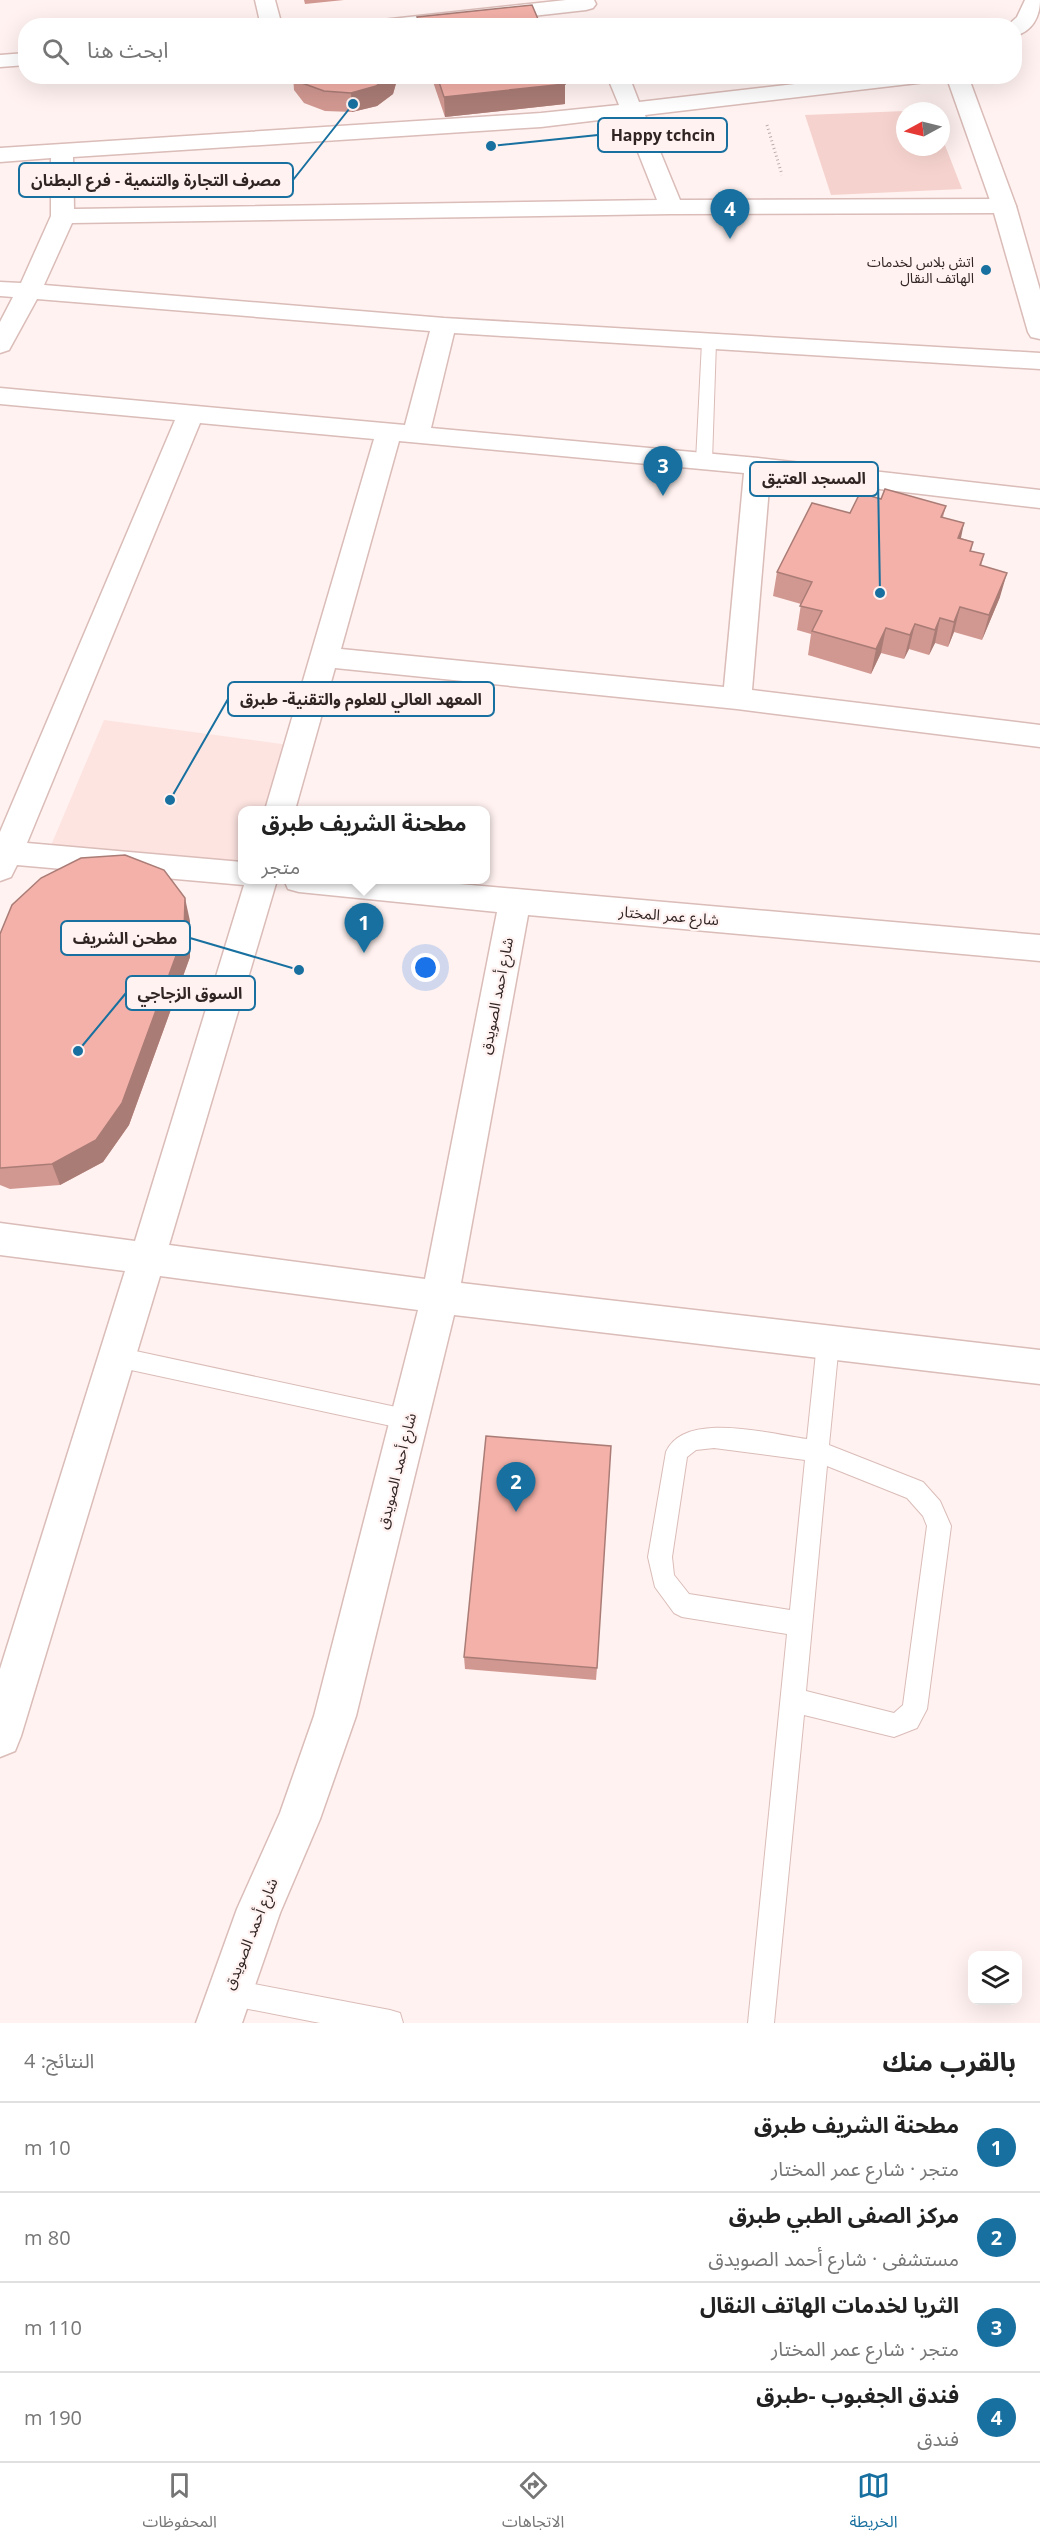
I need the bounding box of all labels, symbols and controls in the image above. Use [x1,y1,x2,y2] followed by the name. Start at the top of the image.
[18,18,1022,84] search box
[87,34,169,64] text: ابحث هنا
[39,35,72,68] icon: search
[896,102,950,156] north arrow
[598,118,727,152] callout: Happy tchcin
[611,124,715,146] text: Happy tchcin
[19,163,293,197] callout: مصرف التجارة والتنمية - فرع البطنان
[31,169,281,192] text: مصرف التجارة والتنمية - فرع البطنان
[710,190,750,239] pin: 4
[867,252,974,287] place label: اتش بلاس لخدمات الهاتف النقال
[979,263,993,277] marker: اتش بلاس لخدمات الهاتف النقال
[644,446,682,496] pin: 3
[750,462,878,496] callout: المسجد العتيق
[762,467,866,489] text: المسجد العتيق
[228,682,494,716] callout: المعهد العالي للعلوم والتقنية- طبرق
[240,688,482,713] text: المعهد العالي للعلوم والتقنية- طبرق
[238,806,490,884] popup
[262,807,466,837] text: مطحنة الشريف طبرق
[262,853,300,880] text: متجر
[617,901,720,932] street label: شارع عمر المختار
[344,904,384,953] pin: 1
[61,921,190,955] callout: مطحن الشريف
[73,927,177,949] text: مطحن الشريف
[475,935,520,1057] street label: شارع أحمد الصويدق
[411,953,440,982] your location
[126,976,255,1010] callout: السوق الزجاجي
[138,982,242,1007] text: السوق الزجاجي
[372,1410,423,1532] street label: شارع أحمد الصويدق
[496,1462,536,1512] pin: 2
[219,1875,284,1994] street label: شارع أحمد الصويدق
[968,1951,1022,2005] map controls
[968,1951,1022,2005] button: layers
[882,2043,1016,2079] text: بالقرب منك
[24,2047,94,2074] text: النتائج: 4
[754,2109,959,2139] text: مطحنة الشريف طبرق
[24,2134,71,2161] text: 10 m
[991,2134,1002,2161] text: 1
[771,2155,959,2182] text: متجر · شارع عمر المختار
[729,2199,959,2229] text: مركز الصفى الطبي طبرق
[24,2224,71,2251] text: 80 m
[991,2224,1002,2251] text: 2
[708,2245,959,2272] text: مستشفى · شارع أحمد الصويدق
[700,2289,959,2319] text: الثريا لخدمات الهاتف النقال
[24,2314,82,2341] text: 110 m
[991,2314,1002,2341] text: 3
[771,2335,959,2362] text: متجر · شارع عمر المختار
[756,2379,959,2409] text: فندق الجغبوب -طبرق
[24,2404,82,2431] text: 190 m
[991,2404,1002,2431] text: 4
[917,2425,959,2452] text: فندق
[143,2469,217,2539] tab: المحفوظات
[502,2469,564,2539] tab: الاتجاهات
[850,2469,897,2539] tab: الخريطة

